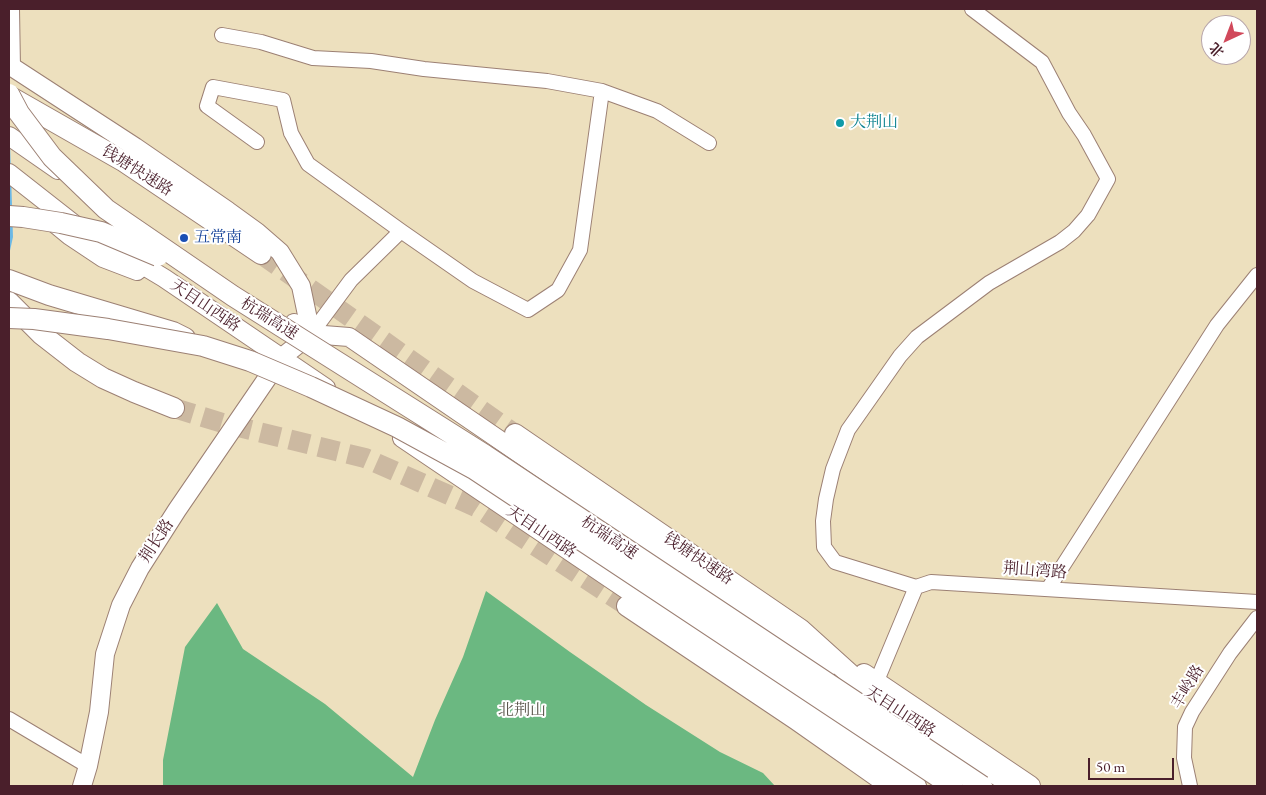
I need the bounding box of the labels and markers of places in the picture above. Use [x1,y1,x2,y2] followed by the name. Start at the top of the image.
[850,113,898,133] place label: 大荆山
[834,117,846,129] marker: 大荆山
[194,228,242,248] place label: 五常南
[178,232,190,244] marker: 五常南

